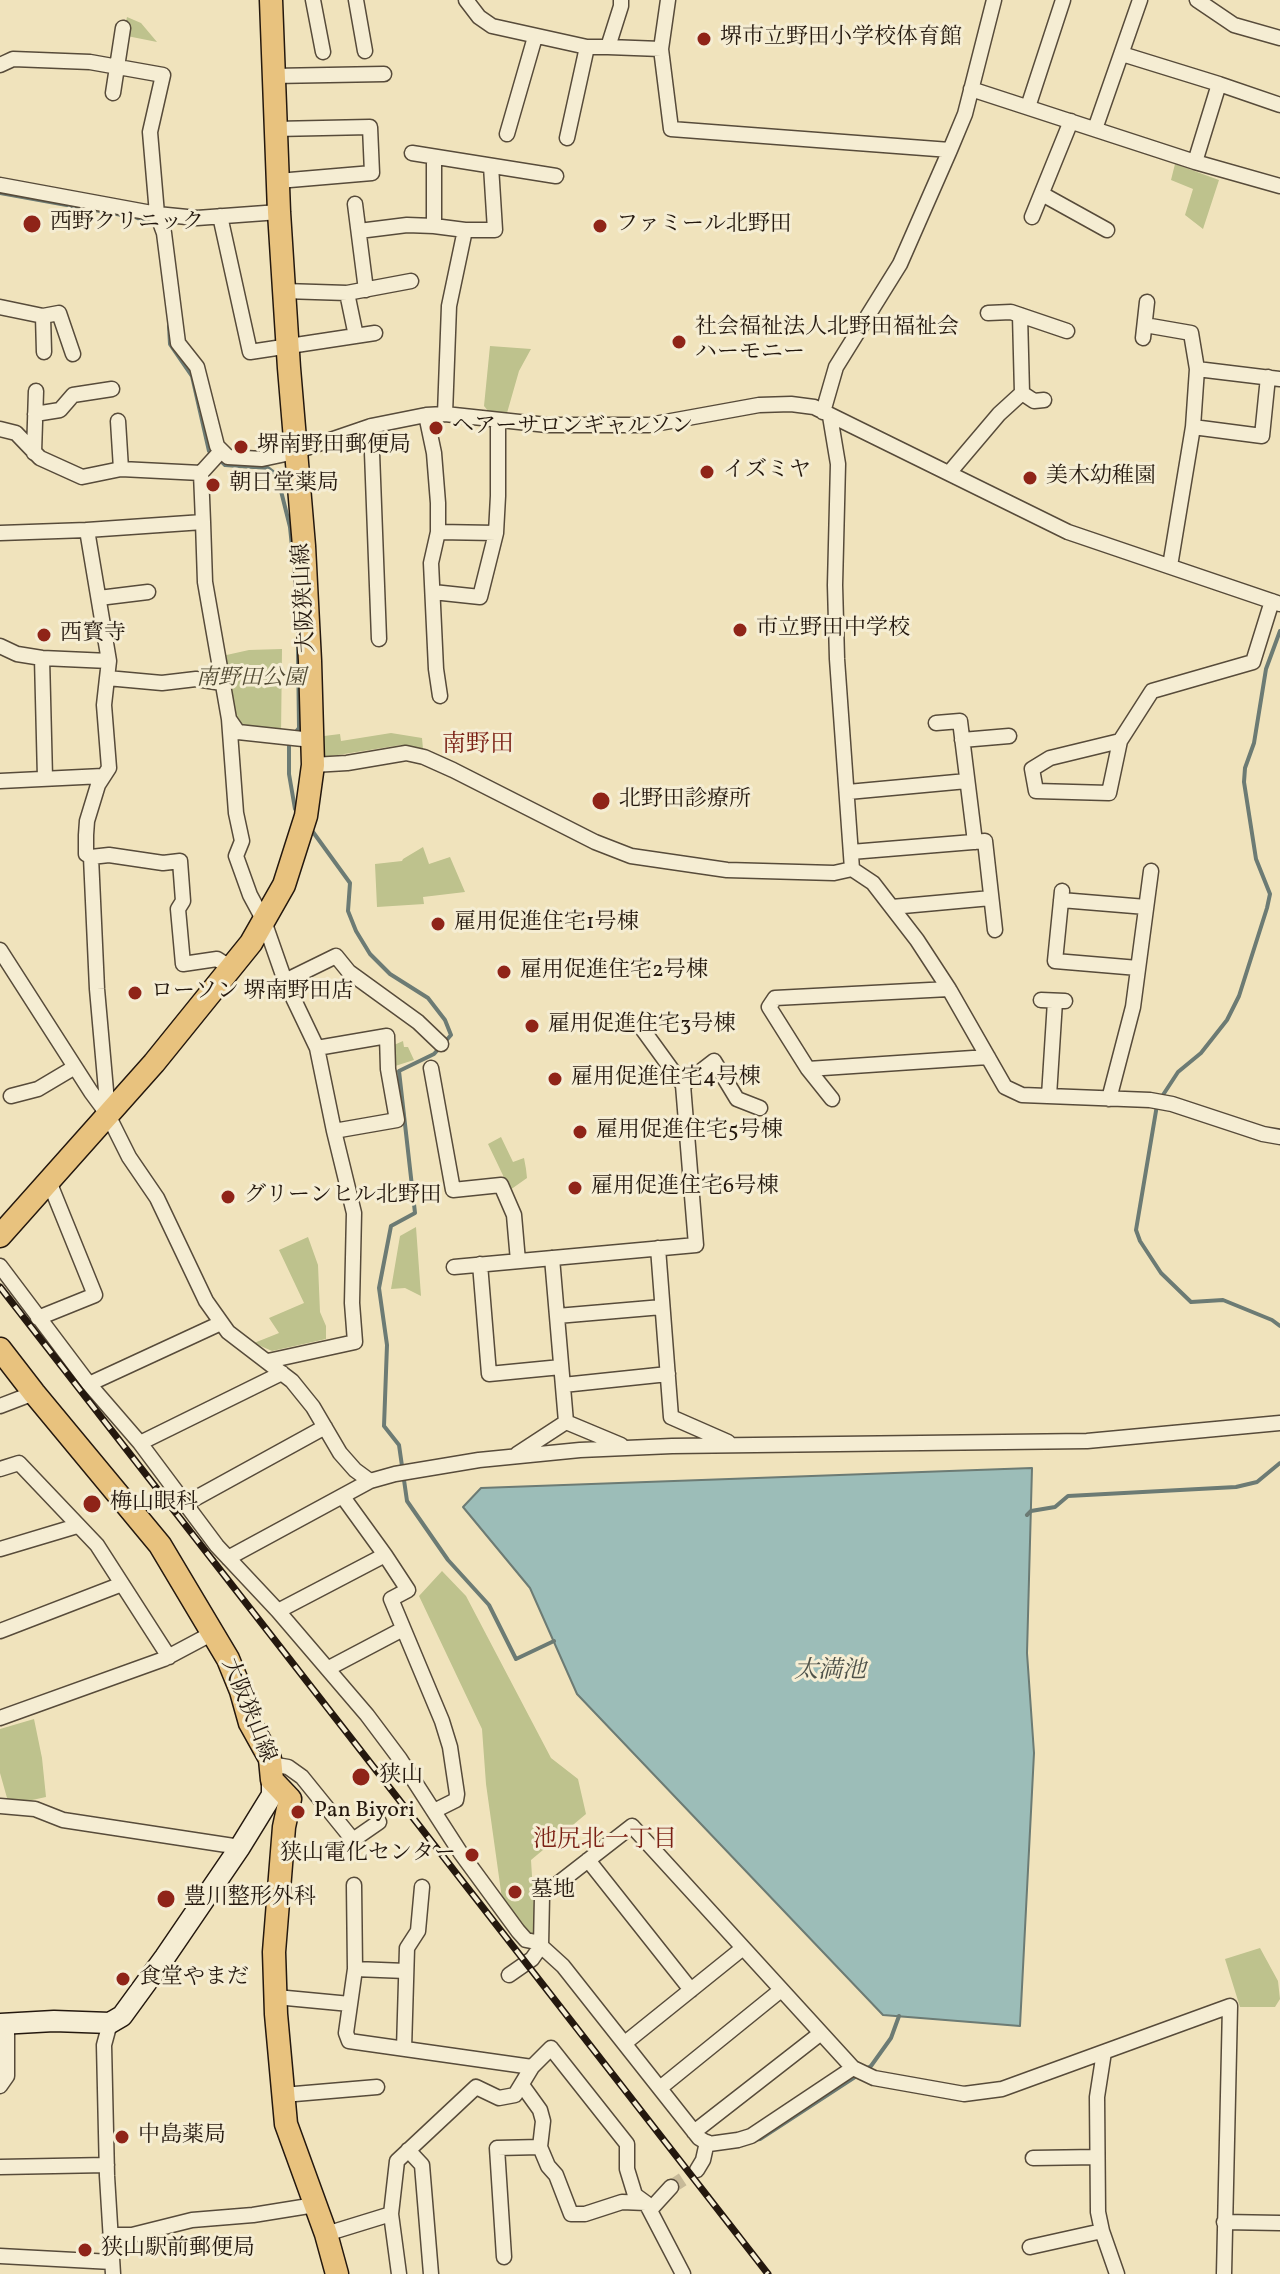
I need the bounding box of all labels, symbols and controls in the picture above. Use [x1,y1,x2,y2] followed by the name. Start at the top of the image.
[720,26,962,52] place label: 堺市立野田小学校体育館
[695,30,713,48] marker: 堺市立野田小学校体育館
[50,211,204,237] place label: 西野クリニック
[21,213,43,235] marker: 西野クリニック
[616,213,792,239] place label: ファミール北野田
[591,217,609,235] marker: ファミール北野田
[695,316,959,368] place label: 社会福祉法人北野田福祉会 ハーモニー
[670,333,688,351] marker: 社会福祉法人北野田福祉会 ハーモニー
[452,415,693,441] place label: ヘアーサロンギャルソン
[427,419,445,437] marker: ヘアーサロンギャルソン
[257,434,411,460] place label: 堺南野田郵便局
[232,438,250,456] marker: 堺南野田郵便局
[723,459,811,485] place label: イズミヤ
[698,463,716,481] marker: イズミヤ
[1046,465,1156,491] place label: 美木幼稚園
[1021,469,1039,487] marker: 美木幼稚園
[229,472,339,498] place label: 朝日堂薬局
[204,476,222,494] marker: 朝日堂薬局
[290,542,322,654] street label: 大阪狭山線
[756,617,910,643] place label: 市立野田中学校
[731,621,749,639] marker: 市立野田中学校
[60,622,126,648] place label: 西寳寺
[35,626,53,644] marker: 西寳寺
[196,667,306,693] park label: 南野田公園
[442,733,514,761] district label: 南野田
[619,788,751,814] place label: 北野田診療所
[590,790,612,812] marker: 北野田診療所
[454,911,639,937] place label: 雇用促進住宅1号棟
[429,915,447,933] marker: 雇用促進住宅1号棟
[520,959,708,985] place label: 雇用促進住宅2号棟
[495,963,513,981] marker: 雇用促進住宅2号棟
[151,980,353,1006] place label: ローソン 堺南野田店
[126,984,144,1002] marker: ローソン 堺南野田店
[548,1013,735,1039] place label: 雇用促進住宅3号棟
[523,1017,541,1035] marker: 雇用促進住宅3号棟
[571,1066,760,1092] place label: 雇用促進住宅4号棟
[546,1070,564,1088] marker: 雇用促進住宅4号棟
[596,1119,783,1145] place label: 雇用促進住宅5号棟
[571,1123,589,1141] marker: 雇用促進住宅5号棟
[591,1175,778,1201] place label: 雇用促進住宅6号棟
[566,1179,584,1197] marker: 雇用促進住宅6号棟
[244,1184,442,1210] place label: グリーンヒル北野田
[219,1188,237,1206] marker: グリーンヒル北野田
[110,1491,198,1517] place label: 梅山眼科
[81,1493,103,1515] marker: 梅山眼科
[214,1655,280,1767] street label: 大阪狭山線
[794,1659,866,1687] water label: 太満池
[379,1764,423,1790] place label: 狭山
[350,1766,372,1788] marker: 狭山
[314,1799,415,1825] place label: Pan Biyori
[289,1803,307,1821] marker: Pan Biyori
[533,1828,677,1856] district label: 池尻北一丁目
[280,1842,456,1868] place label: 狭山電化センター
[463,1846,481,1864] marker: 狭山電化センター
[531,1879,575,1905] place label: 墓地
[506,1883,524,1901] marker: 墓地
[184,1886,316,1912] place label: 豊川整形外科
[155,1888,177,1910] marker: 豊川整形外科
[139,1966,249,1992] place label: 食堂やまだ
[114,1970,132,1988] marker: 食堂やまだ
[138,2124,226,2150] place label: 中島薬局
[113,2128,131,2146] marker: 中島薬局
[101,2237,255,2263] place label: 狭山駅前郵便局
[76,2241,94,2259] marker: 狭山駅前郵便局

